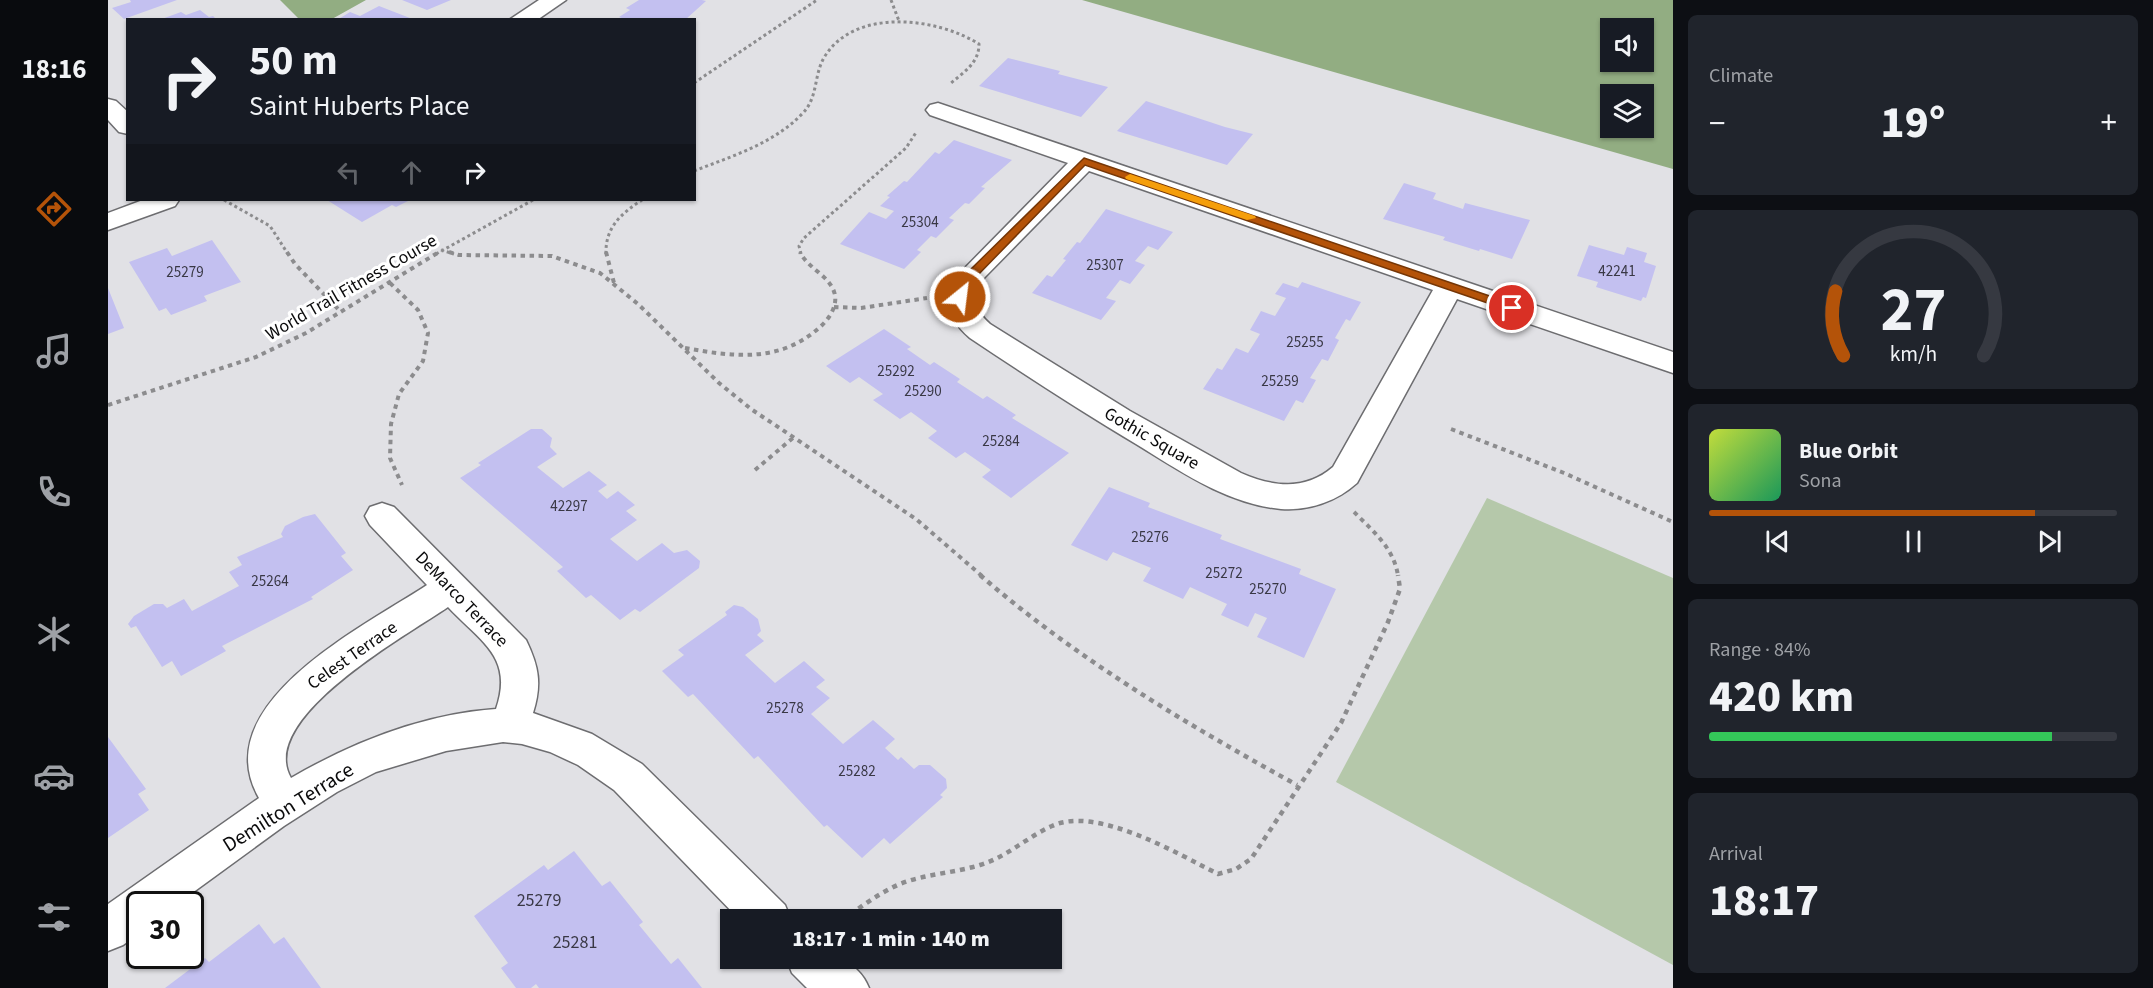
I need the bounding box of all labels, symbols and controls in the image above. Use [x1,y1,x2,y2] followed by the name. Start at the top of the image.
[1600,18,1654,138] map controls
[1600,18,1654,72] button: sound
[249,31,338,91] text: 50 m
[150,42,228,120] icon: right
[21,50,87,89] text: 18:16
[1709,62,1773,90] text: Climate
[1600,84,1654,138] button: layers
[249,87,469,126] text: Saint Huberts Place
[1881,91,1945,155] text: 19°
[1709,100,1725,147] text: −
[2101,100,2117,147] text: +
[332,156,365,189] icon: left
[395,156,428,189] icon: ahead
[458,156,491,189] icon: right
[33,188,75,230] icon: directions
[901,212,939,233] house number: 25304
[261,228,442,347] street label: World Trail Fitness Course
[1086,255,1124,276] house number: 25307
[1598,261,1636,282] house number: 42241
[166,262,204,283] house number: 25279
[928,265,992,329] position arrow
[1880,267,1946,356] text: 27
[1486,282,1537,333] pin
[1495,291,1528,324] icon: arrive
[33,330,75,372] icon: music
[1286,332,1324,353] house number: 25255
[1889,340,1937,371] text: km/h
[877,361,915,382] house number: 25292
[1261,371,1299,392] house number: 25259
[904,381,942,402] house number: 25290
[1100,401,1204,476] street label: Gothic Square
[982,431,1020,452] house number: 25284
[1799,435,1898,467] text: Blue Orbit
[1799,467,1842,495] text: Sona
[33,471,75,513] icon: phone
[550,496,588,517] house number: 42297
[1761,525,1794,558] icon: previous
[1897,525,1930,558] icon: pause
[2033,525,2066,558] icon: next
[1131,527,1169,548] house number: 25276
[409,546,514,653] street label: DeMarco Terrace
[1205,563,1243,584] house number: 25272
[251,571,289,592] house number: 25264
[1249,579,1287,600] house number: 25270
[33,613,75,655] icon: climate
[302,615,402,696] street label: Celest Terrace
[1709,636,1810,664] text: Range · 84%
[1709,665,1854,729] text: 420 km
[766,698,804,719] house number: 25278
[33,755,75,797] icon: car
[217,755,359,859] street label: Demilton Terrace
[838,761,876,782] house number: 25282
[1709,840,1763,868] text: Arrival
[1709,869,1819,933] text: 18:17
[517,888,561,913] house number: 25279
[126,891,204,969] speed limit sign: 30
[33,896,75,938] icon: filters
[792,923,990,955] text: 18:17 · 1 min · 140 m
[553,930,597,955] house number: 25281

